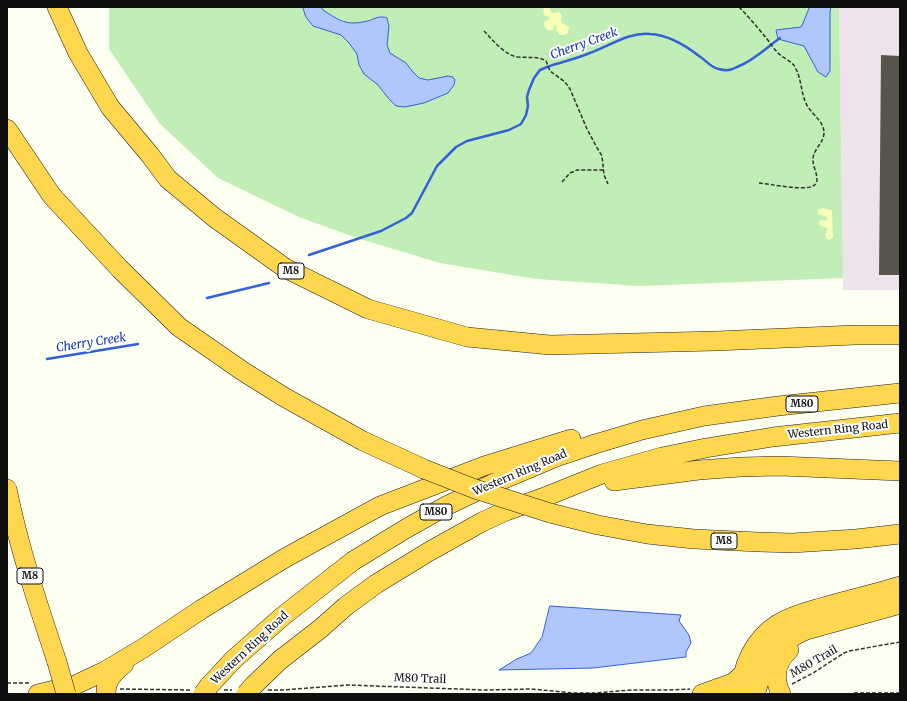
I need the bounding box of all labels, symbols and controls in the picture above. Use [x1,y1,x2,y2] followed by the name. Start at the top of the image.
[548,25,620,63] water label: Cherry Creek
[278,263,304,279] road number: M8
[55,330,127,356] water label: Cherry Creek
[786,396,818,412] road number: M80
[787,418,889,442] street label: Western Ring Road
[471,447,569,499] street label: Western Ring Road
[420,504,452,520] road number: M80
[711,533,737,549] road number: M8
[17,568,43,584] road number: M8
[209,609,291,687] street label: Western Ring Road
[788,643,840,681] street label: M80 Trail
[394,671,446,687] street label: M80 Trail

